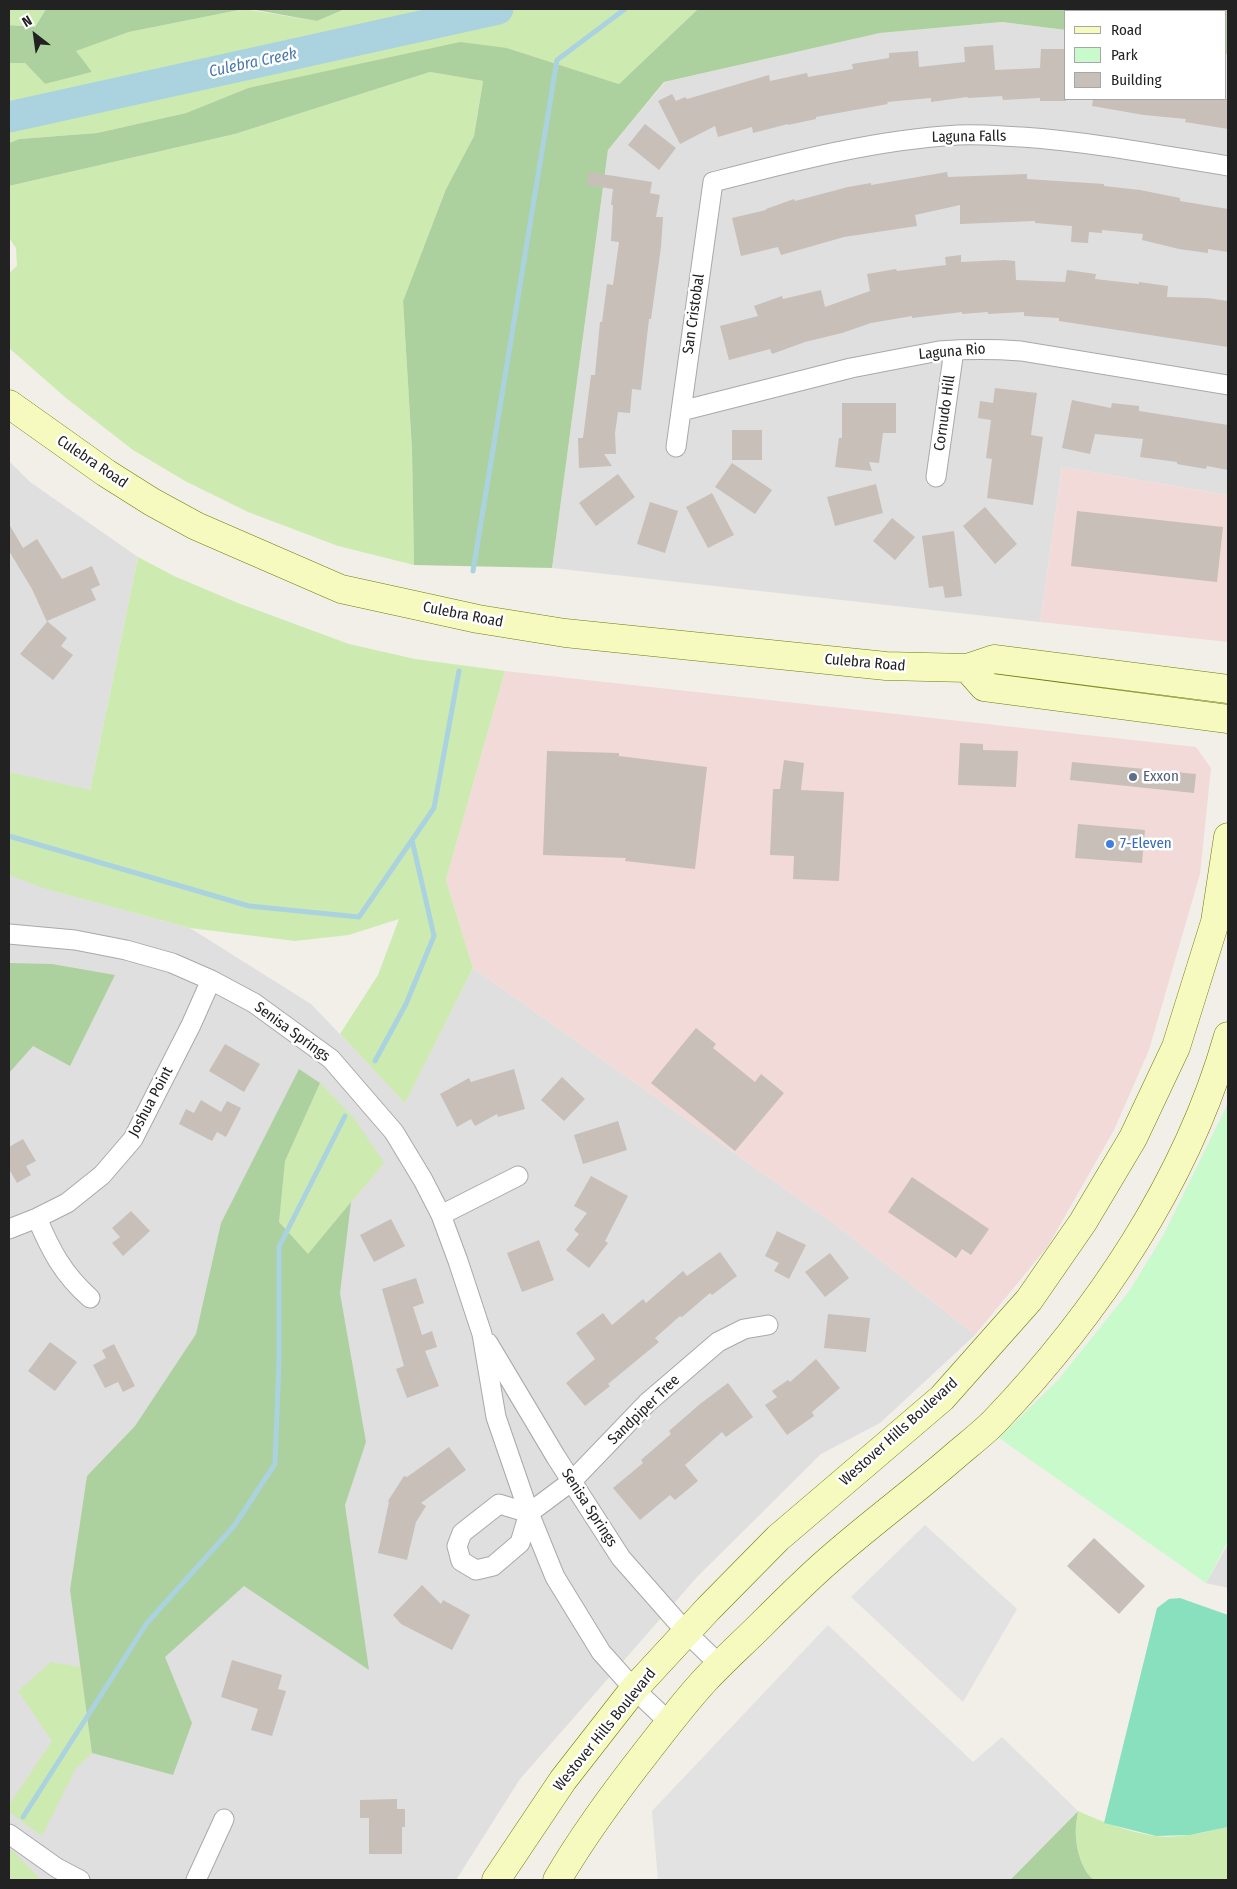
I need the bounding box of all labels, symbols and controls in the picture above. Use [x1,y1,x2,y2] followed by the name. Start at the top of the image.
[10,10,60,60] north arrow
[1064,10,1227,100] legend
[19,12,35,31] text: N
[1111,21,1142,39] text: Road
[207,44,299,82] water label: Culebra Creek
[1111,46,1138,64] text: Park
[1111,71,1162,89] text: Building
[932,127,1006,147] street label: Laguna Falls
[679,273,709,355] street label: San Cristobal
[918,340,986,364] street label: Laguna Rio
[931,374,959,452] street label: Cornudo Hill
[53,432,131,492] street label: Culebra Road
[421,598,505,632] street label: Culebra Road
[824,650,906,676] street label: Culebra Road
[1143,768,1179,786] place label: Exxon
[1127,771,1139,783] marker: Exxon
[1120,835,1172,853] place label: 7-Eleven
[1104,838,1116,850] marker: 7-Eleven
[251,998,333,1066] street label: Senisa Springs
[125,1064,177,1140] street label: Joshua Point
[604,1371,684,1449] street label: Sandpiper Tree
[836,1374,962,1490] street label: Westover Hills Boulevard
[557,1466,621,1550] street label: Senisa Springs
[550,1665,660,1795] street label: Westover Hills Boulevard

